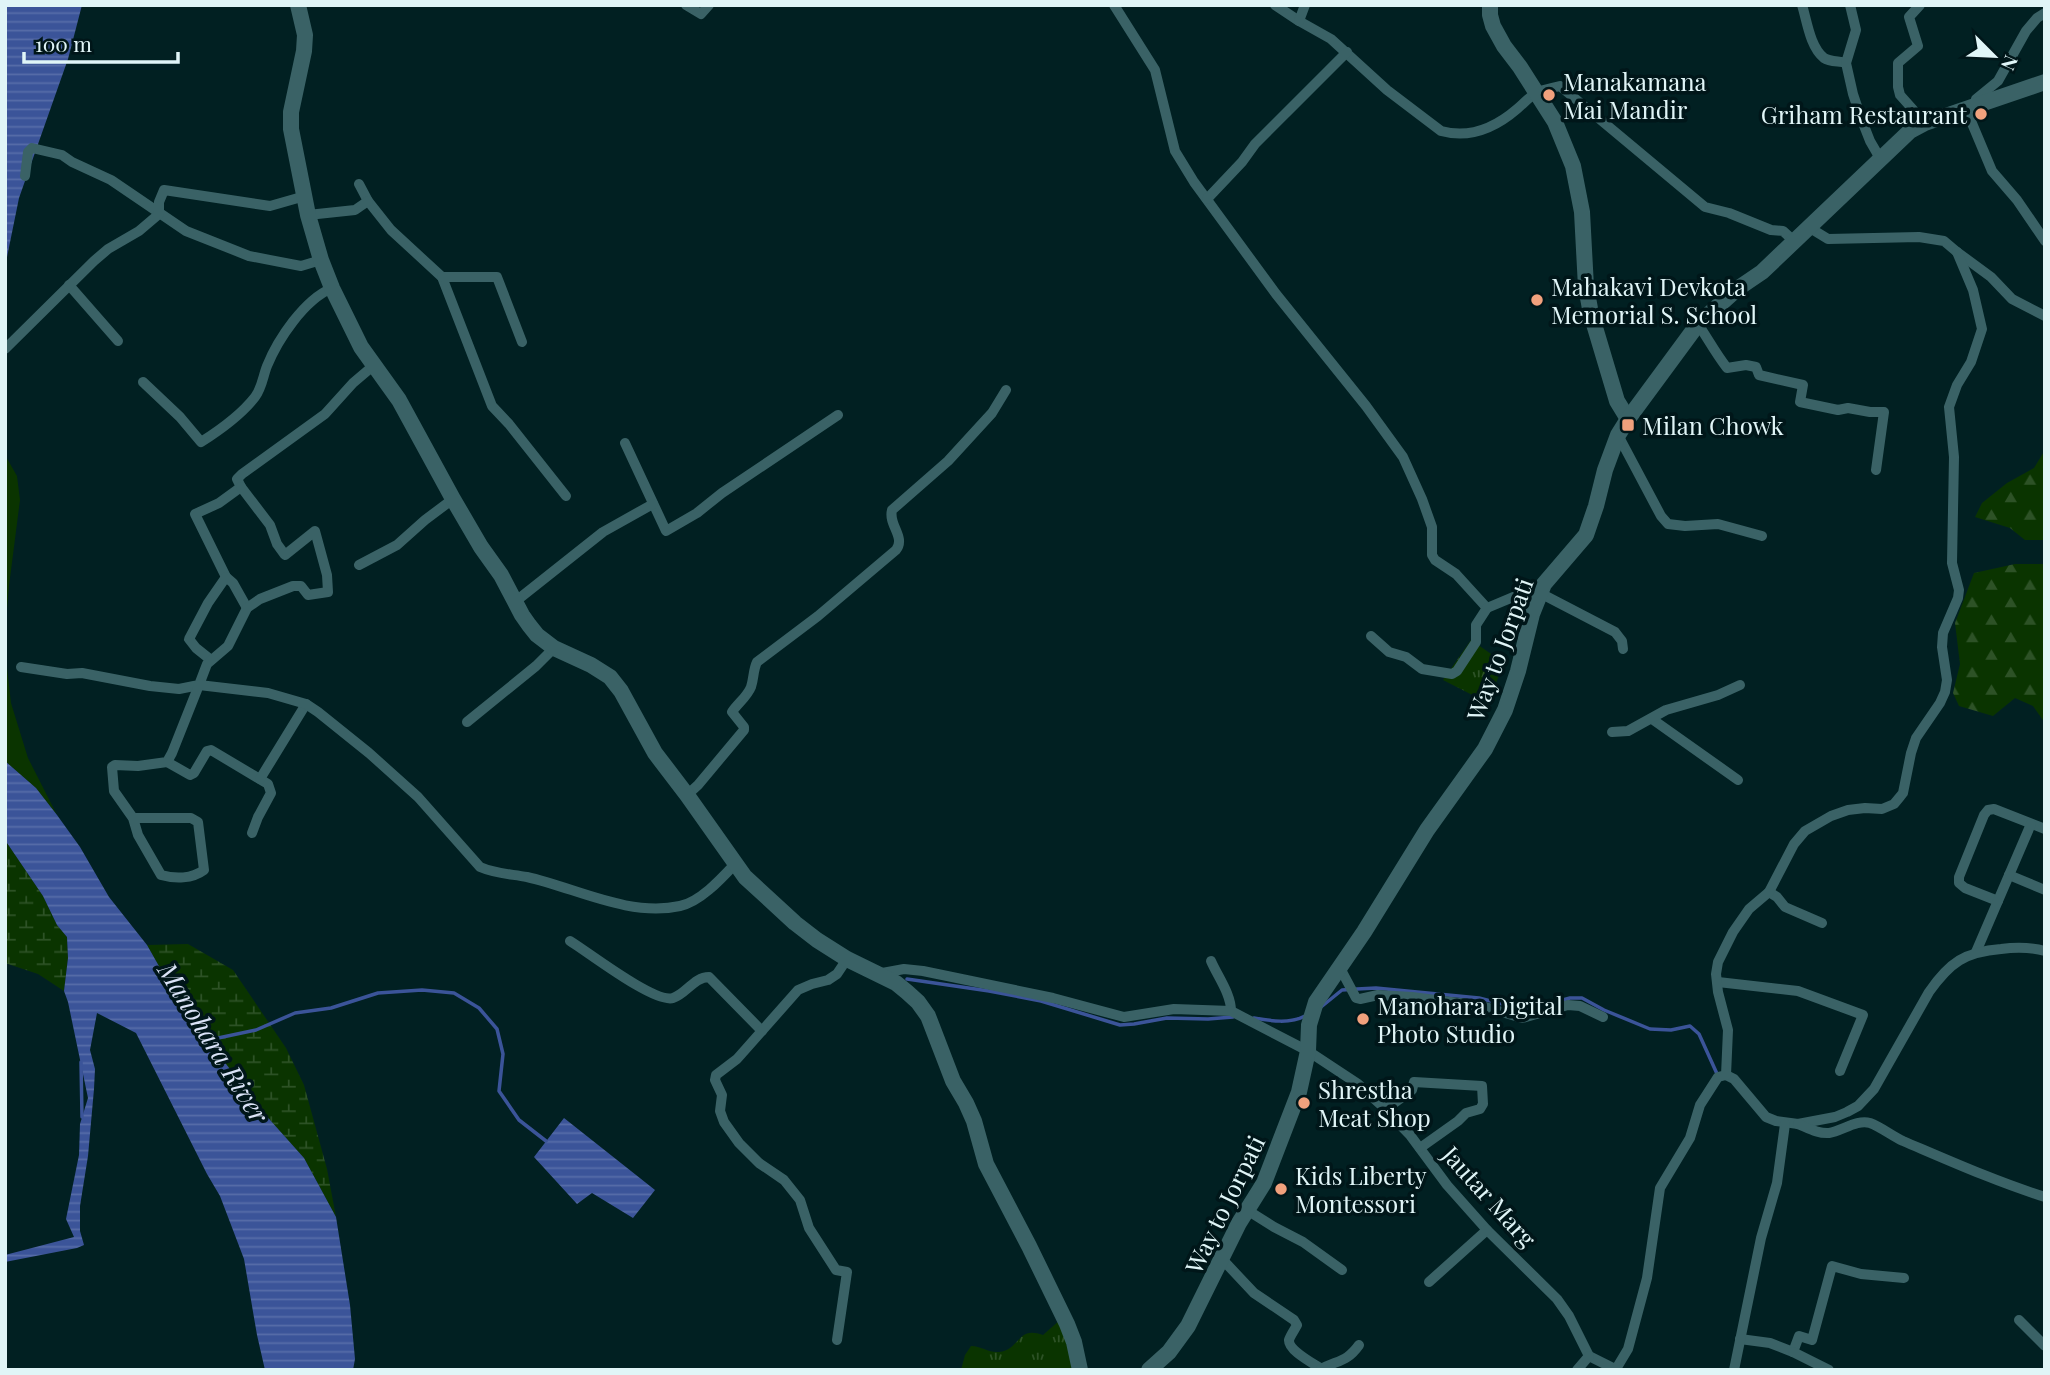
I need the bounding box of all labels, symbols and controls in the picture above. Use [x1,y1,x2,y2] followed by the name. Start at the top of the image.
[24,21,178,65] scale bar
[1959,21,2029,91] north arrow
[35,29,92,57] text: 100 m
[1996,52,2025,75] text: N
[1563,65,1707,125] place label: Manakamana Mai Mandir
[1541,87,1557,103] marker: Manakamana Mai Mandir
[1761,98,1967,130] place label: Griham Restaurant
[1973,106,1989,122] marker: Griham Restaurant
[1551,270,1757,330] place label: Mahakavi Devkota Memorial S. School
[1529,292,1545,308] marker: Mahakavi Devkota Memorial S. School
[1642,409,1785,441] place label: Milan Chowk
[1620,417,1636,433] marker: Milan Chowk
[1458,573,1540,726] street label: Way to Jorpati
[150,954,278,1130] water label: Manohara River
[1377,989,1563,1049] place label: Manohara Digital Photo Studio
[1355,1011,1371,1027] marker: Manohara Digital Photo Studio
[1318,1073,1431,1133] place label: Shrestha Meat Shop
[1296,1095,1312,1111] marker: Shrestha Meat Shop
[1176,1130,1271,1279] street label: Way to Jorpati
[1435,1138,1544,1254] street label: Jautar Marg
[1295,1159,1426,1219] place label: Kids Liberty Montessori
[1273,1181,1289,1197] marker: Kids Liberty Montessori

